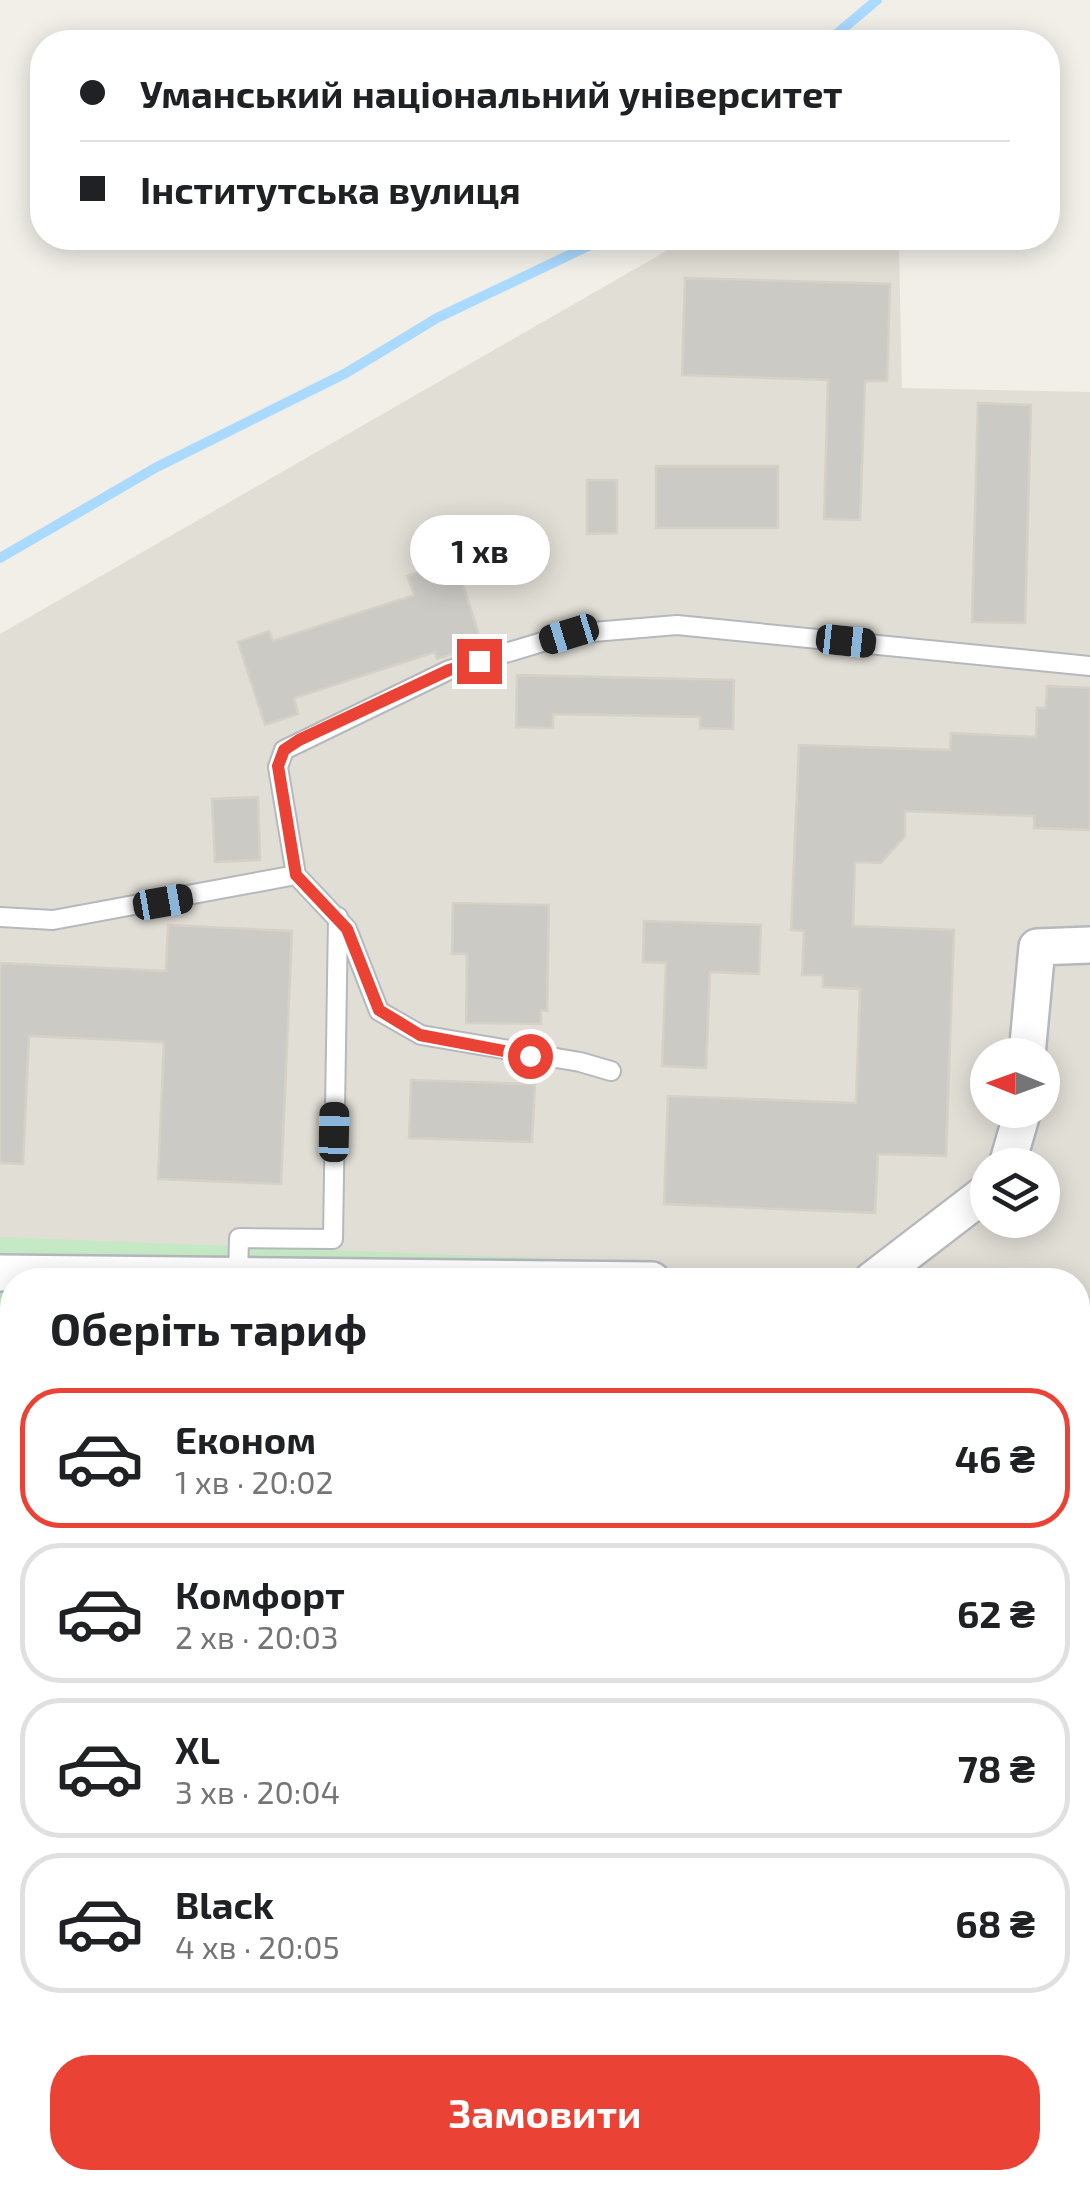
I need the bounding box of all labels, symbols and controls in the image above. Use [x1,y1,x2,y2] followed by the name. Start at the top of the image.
[140,70,843,116] text: Уманський національний університет
[140,166,521,212] text: Інститутська вулиця
[409,516,549,586] callout: 1 хв
[451,531,509,569] text: 1 хв
[536,611,602,657] car
[815,623,877,659] car
[457,639,502,684] route end
[131,882,195,922] car
[508,1034,553,1079] route start
[970,1038,1060,1128] north arrow
[970,1038,1060,1238] map controls
[318,1102,350,1162] car
[970,1148,1060,1238] button: layers
[50,1301,367,1355] text: Оберіть тариф
[55,1413,145,1503] icon: car
[175,1416,316,1462] text: Економ
[955,1435,1035,1481] text: 46 ₴
[175,1462,334,1500] text: 1 хв · 20:02
[55,1568,145,1658] icon: car
[175,1571,345,1617] text: Комфорт
[957,1590,1035,1636] text: 62 ₴
[175,1617,339,1655] text: 2 хв · 20:03
[55,1723,145,1813] icon: car
[175,1726,220,1772] text: XL
[958,1745,1035,1791] text: 78 ₴
[175,1772,340,1810] text: 3 хв · 20:04
[55,1878,145,1968] icon: car
[175,1881,274,1927] text: Black
[955,1900,1035,1946] text: 68 ₴
[175,1927,340,1965] text: 4 хв · 20:05
[50,2055,1040,2170] button: Замовити

